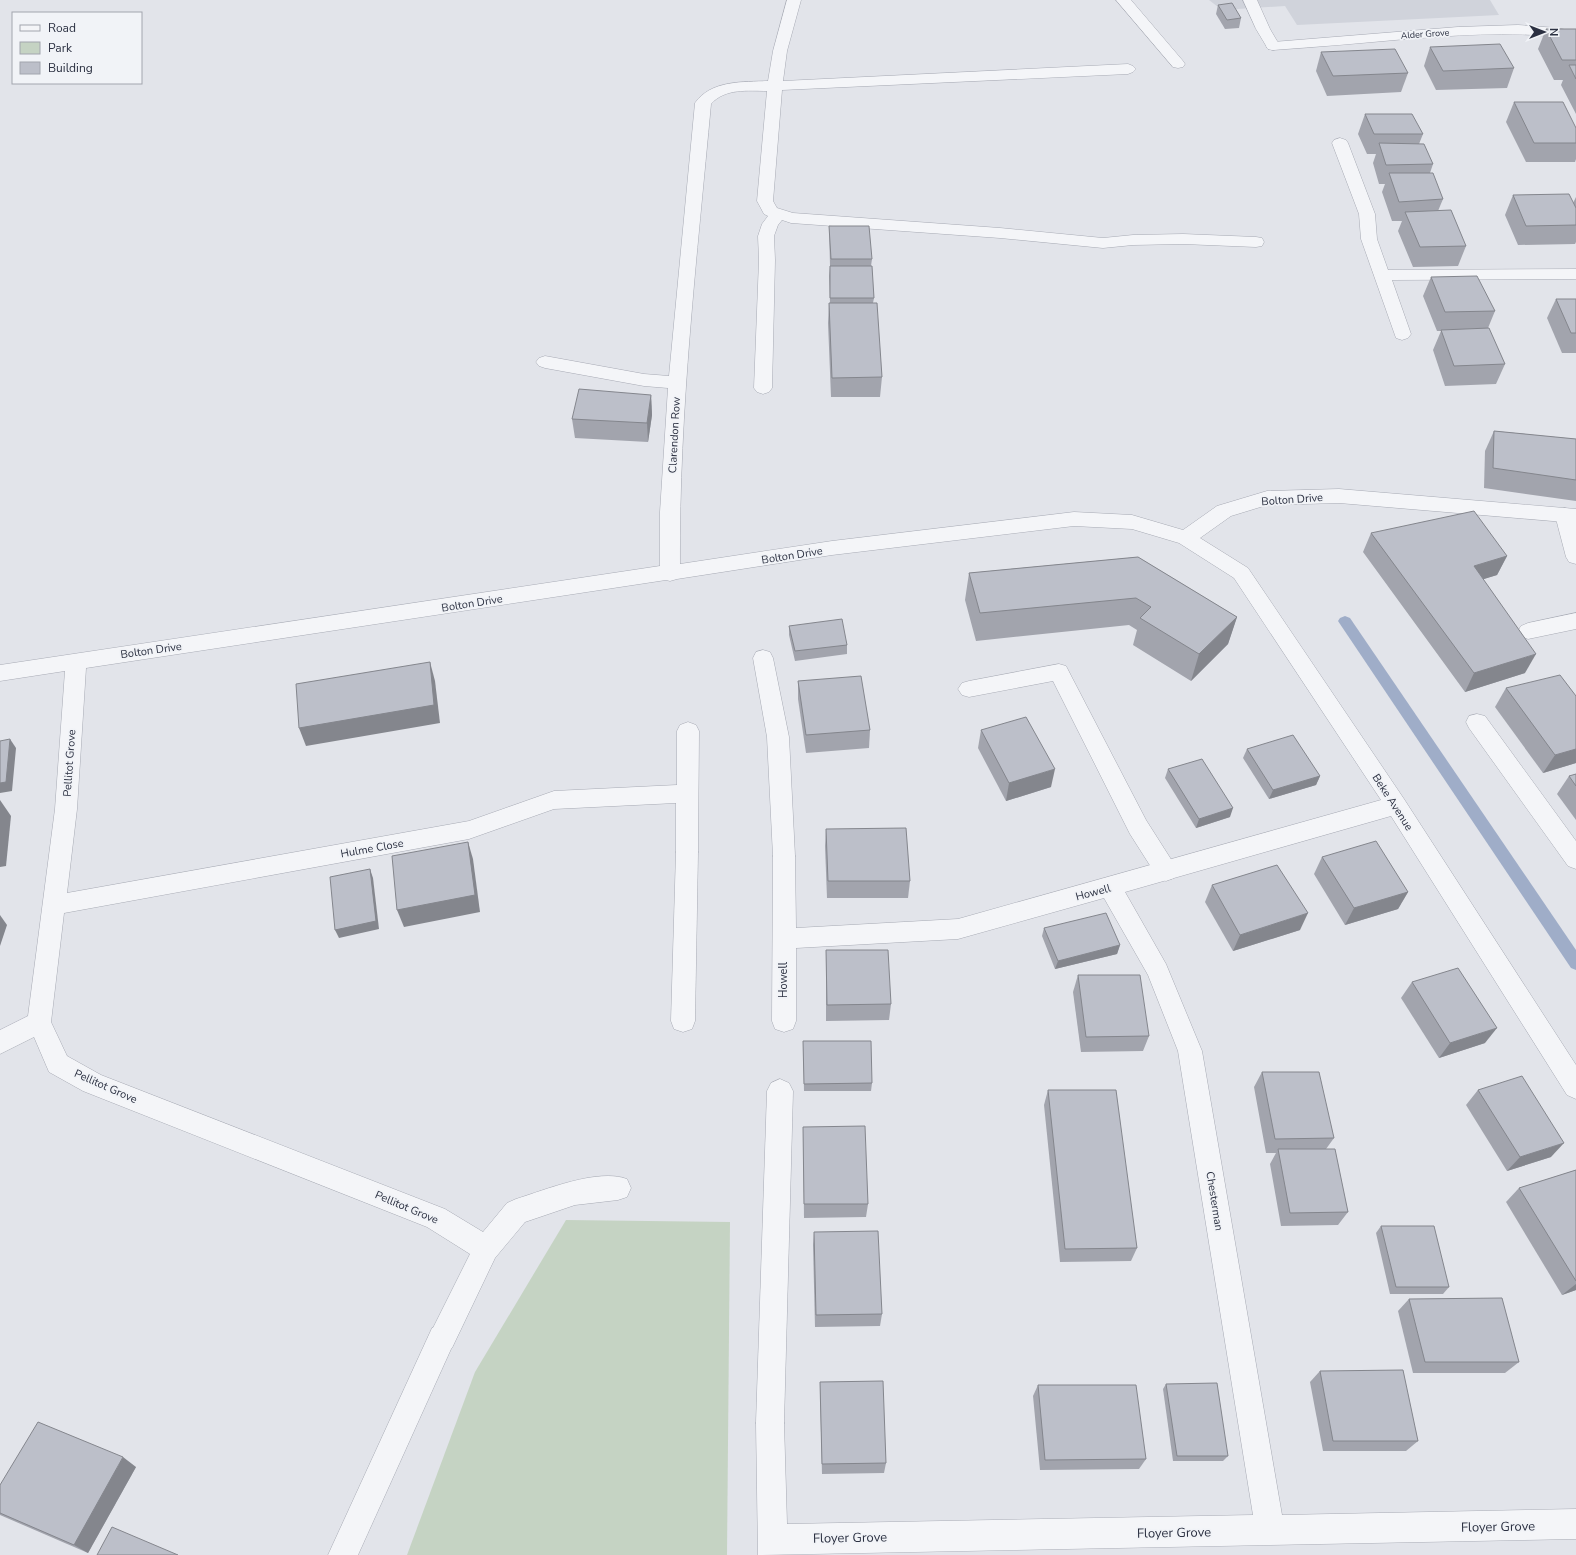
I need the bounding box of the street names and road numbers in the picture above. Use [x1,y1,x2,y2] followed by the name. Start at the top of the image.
[1400,26,1450,42] street label: Alder Grove
[665,396,684,474] street label: Clarendon Row
[1261,490,1324,509] street label: Bolton Drive
[760,543,824,568] street label: Bolton Drive
[440,591,504,616] street label: Bolton Drive
[119,639,183,662] street label: Bolton Drive
[60,729,79,797] street label: Pellitot Grove
[1369,771,1417,834] street label: Beke Avenue
[339,836,405,861] street label: Hulme Close
[1074,880,1113,904] street label: Howell
[776,961,791,998] street label: Howell
[72,1066,140,1107] street label: Pellitot Grove
[1202,1170,1227,1232] street label: Chesterman
[373,1187,441,1228] street label: Pellitot Grove
[1461,1517,1535,1537] street label: Floyer Grove
[1137,1523,1211,1543] street label: Floyer Grove
[813,1528,887,1548] street label: Floyer Grove

